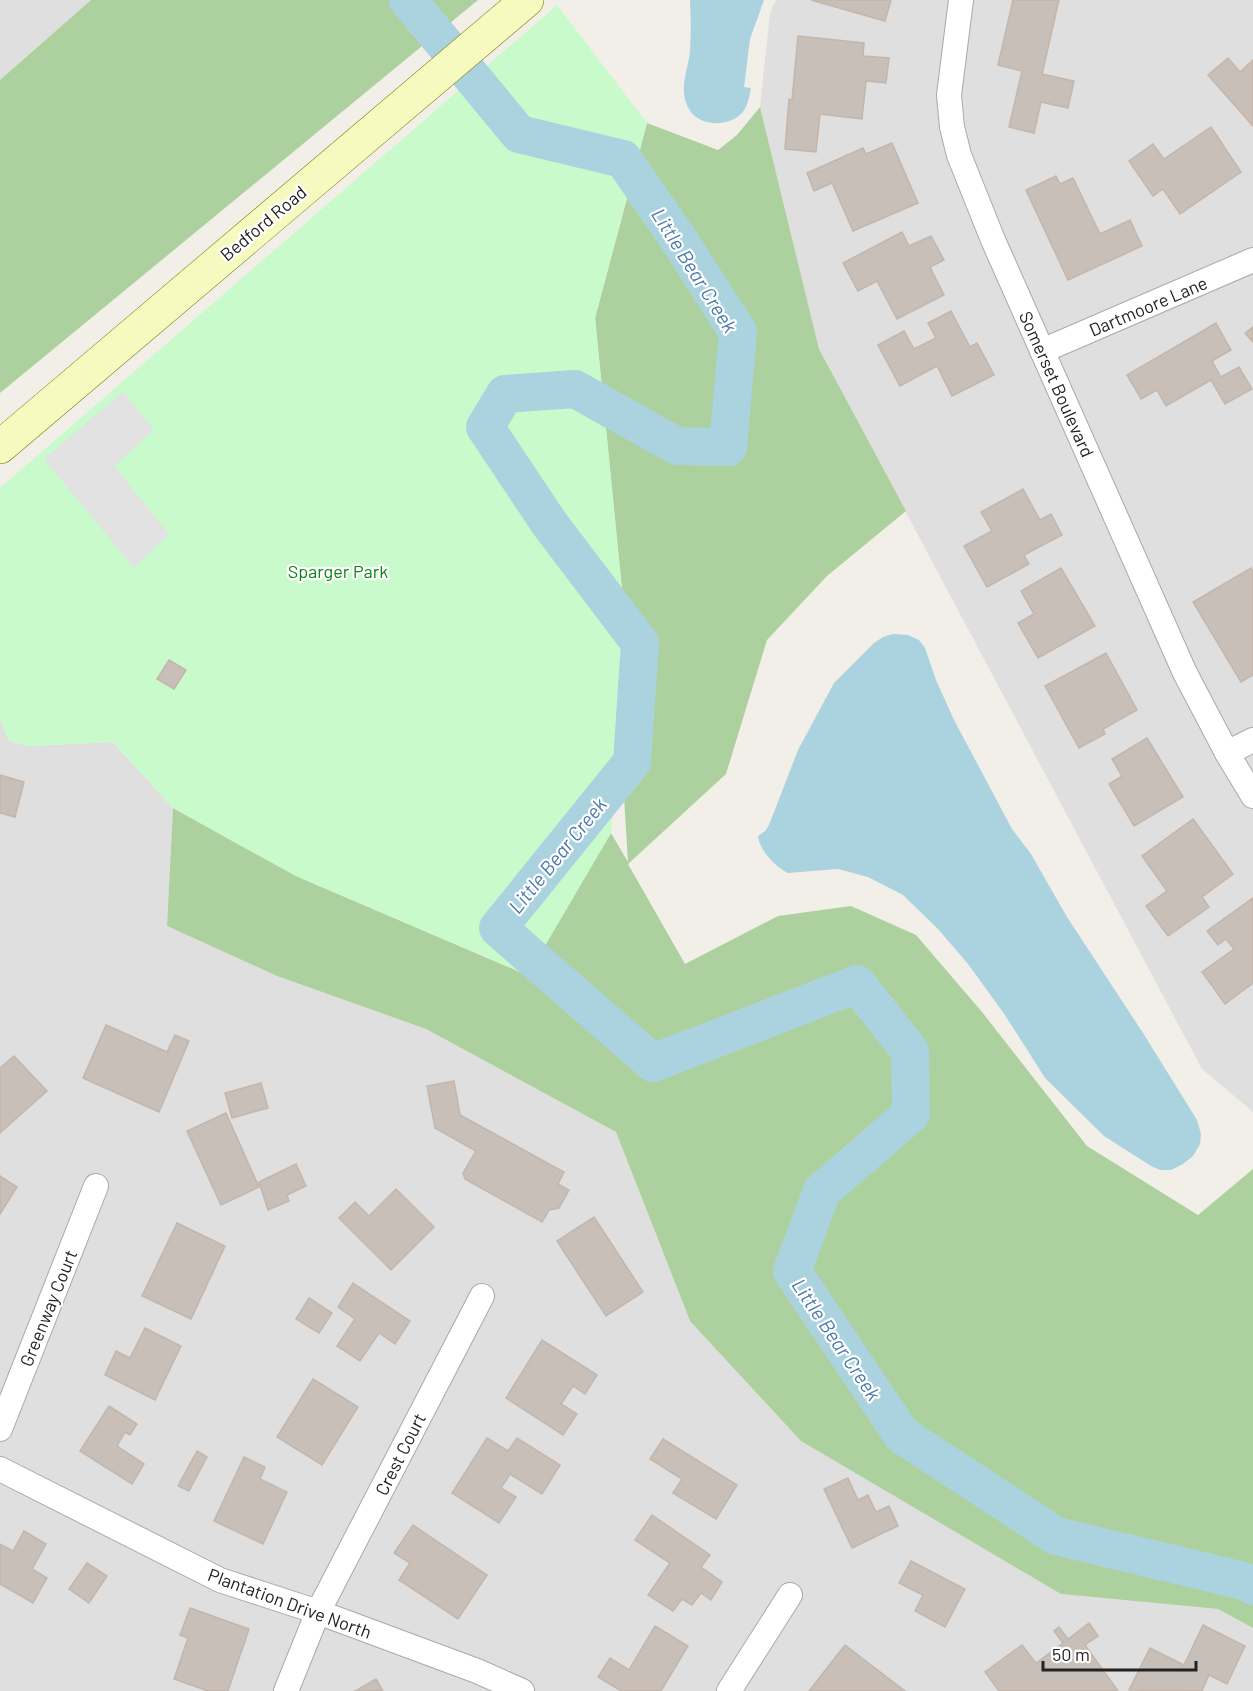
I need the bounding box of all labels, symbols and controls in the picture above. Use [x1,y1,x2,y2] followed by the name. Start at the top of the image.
[215,181,311,265] street label: Bedford Road
[647,203,743,337] water label: Little Bear Creek
[1086,271,1210,341] street label: Dartmoore Lane
[1015,308,1099,460] street label: Somerset Boulevard
[288,560,388,582] park label: Sparger Park
[503,792,611,918] water label: Little Bear Creek
[15,1247,81,1369] street label: Greenway Court
[787,1273,887,1405] water label: Little Bear Creek
[370,1409,430,1499] street label: Crest Court
[205,1563,375,1643] street label: Plantation Drive North
[1043,1634,1196,1672] scale bar
[1052,1643,1090,1665] text: 50 m

